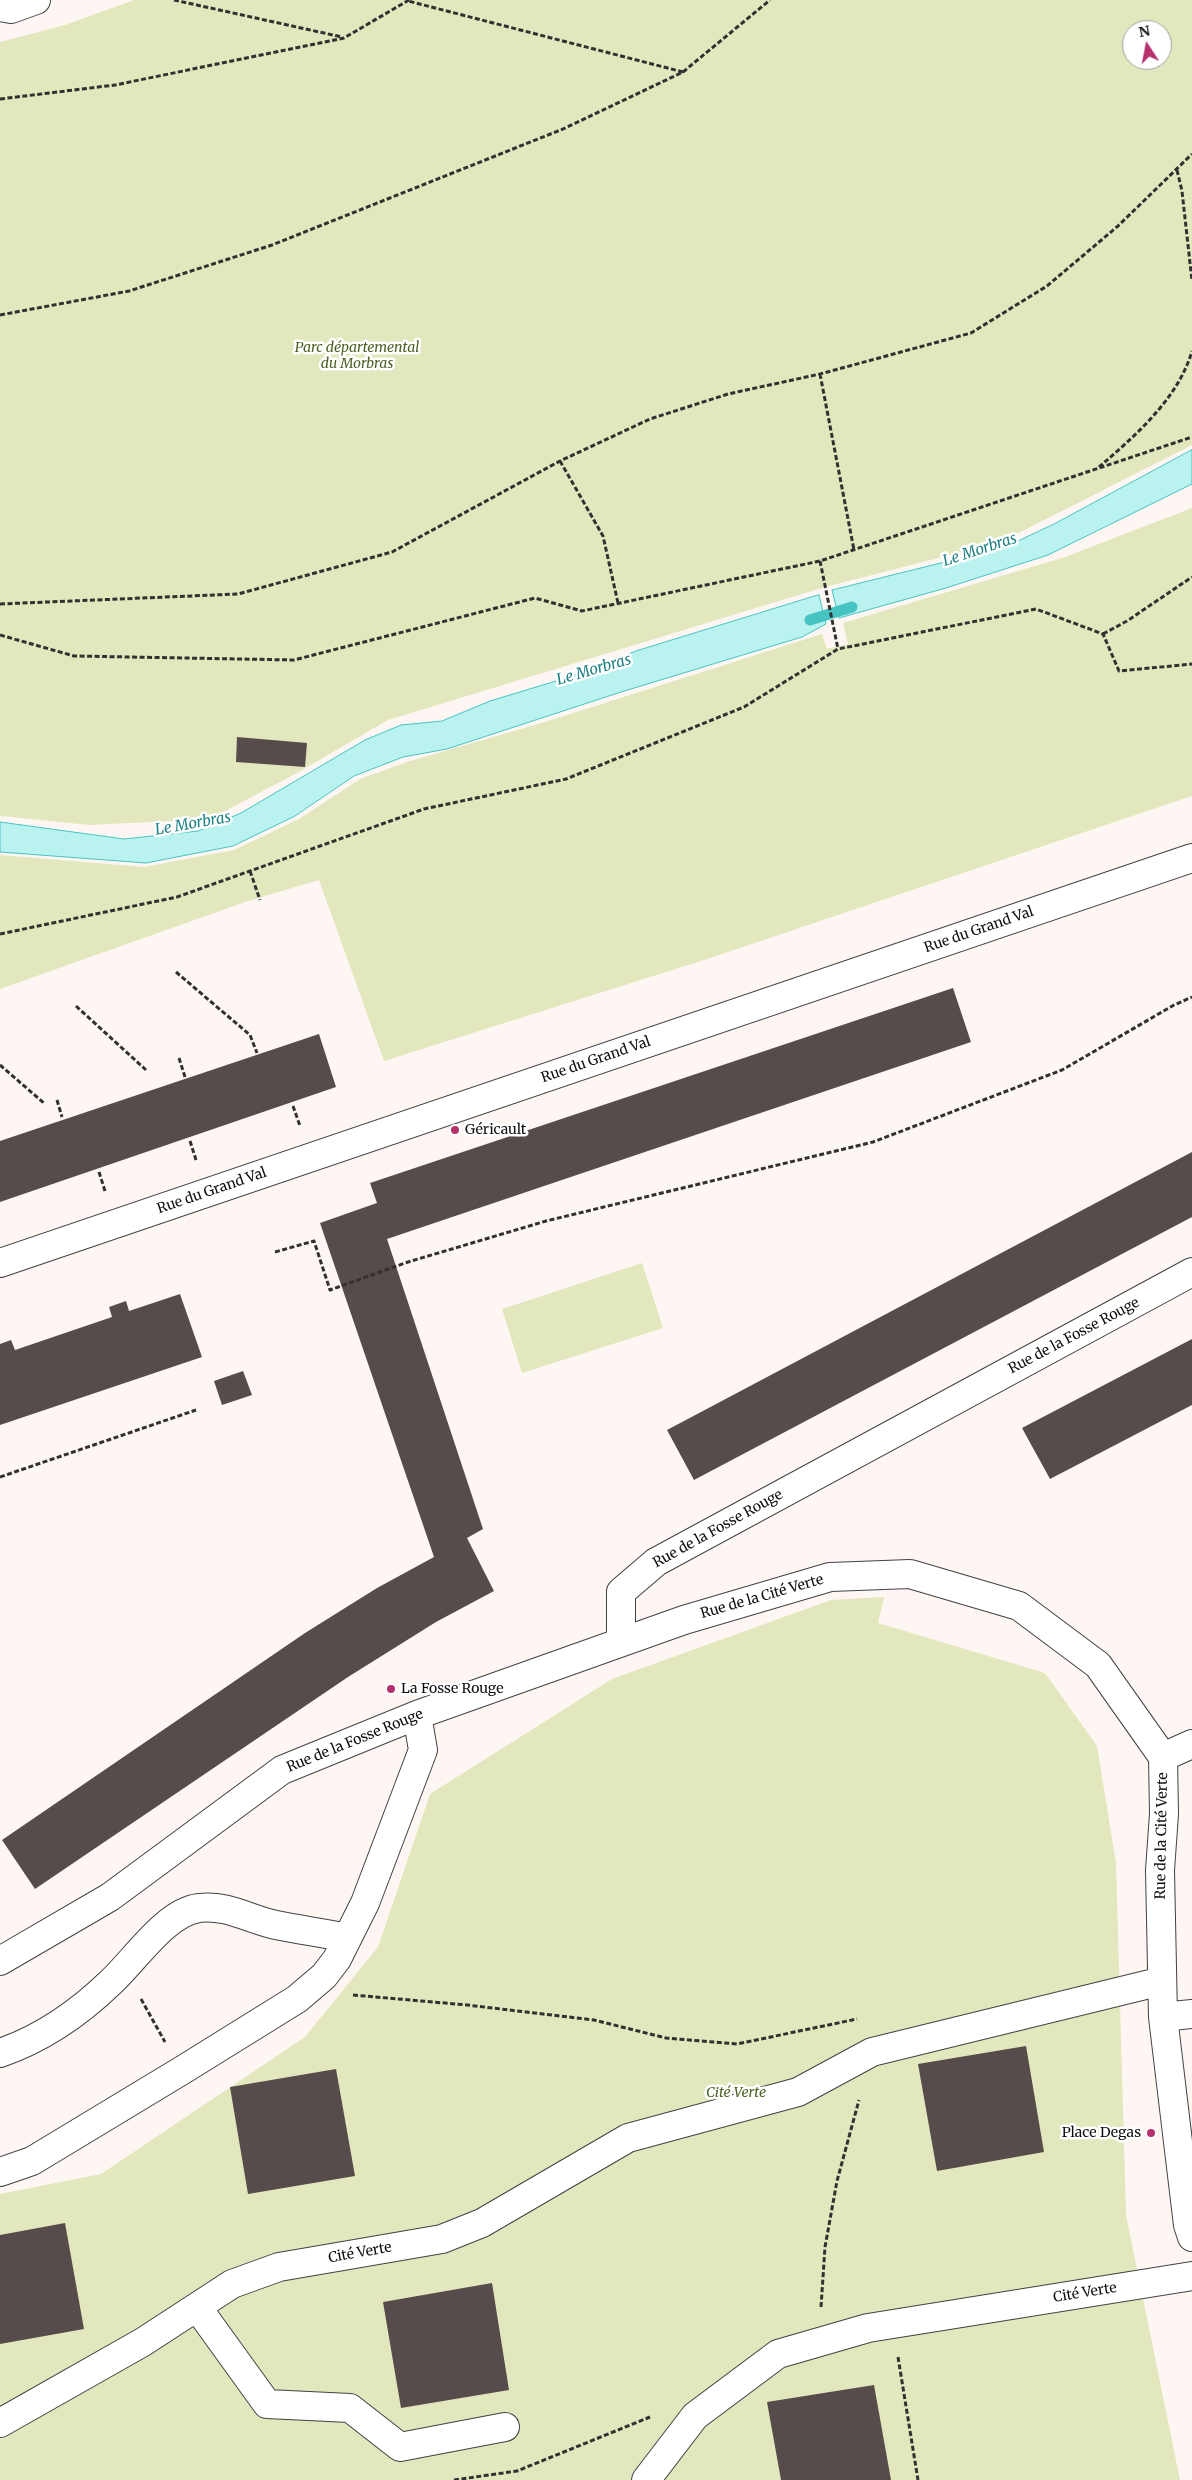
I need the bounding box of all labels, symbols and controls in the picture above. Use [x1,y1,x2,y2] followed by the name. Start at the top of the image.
[1122,20,1172,70] north arrow
[1137,21,1151,41] text: N
[295,340,419,372] park label: Parc départemental du Morbras
[941,530,1019,570] water label: Le Morbras
[555,651,633,689] water label: Le Morbras
[154,808,232,840] water label: Le Morbras
[922,903,1036,957] street label: Rue du Grand Val
[539,1033,653,1087] street label: Rue du Grand Val
[465,1122,526,1138] place label: Géricault
[449,1124,461,1136] marker: Géricault
[155,1164,269,1218] street label: Rue du Grand Val
[1006,1294,1142,1378] street label: Rue de la Fosse Rouge
[650,1486,786,1572] street label: Rue de la Fosse Rouge
[699,1571,825,1623] street label: Rue de la Cité Verte
[401,1681,504,1697] place label: La Fosse Rouge
[385,1683,397,1695] marker: La Fosse Rouge
[284,1706,426,1776] street label: Rue de la Fosse Rouge
[1152,1772,1172,1900] street label: Rue de la Cité Verte
[706,2085,766,2101] park label: Cité Verte
[1062,2125,1141,2141] place label: Place Degas
[1145,2127,1157,2139] marker: Place Degas
[327,2239,393,2267] street label: Cité Verte
[1052,2280,1118,2306] street label: Cité Verte

